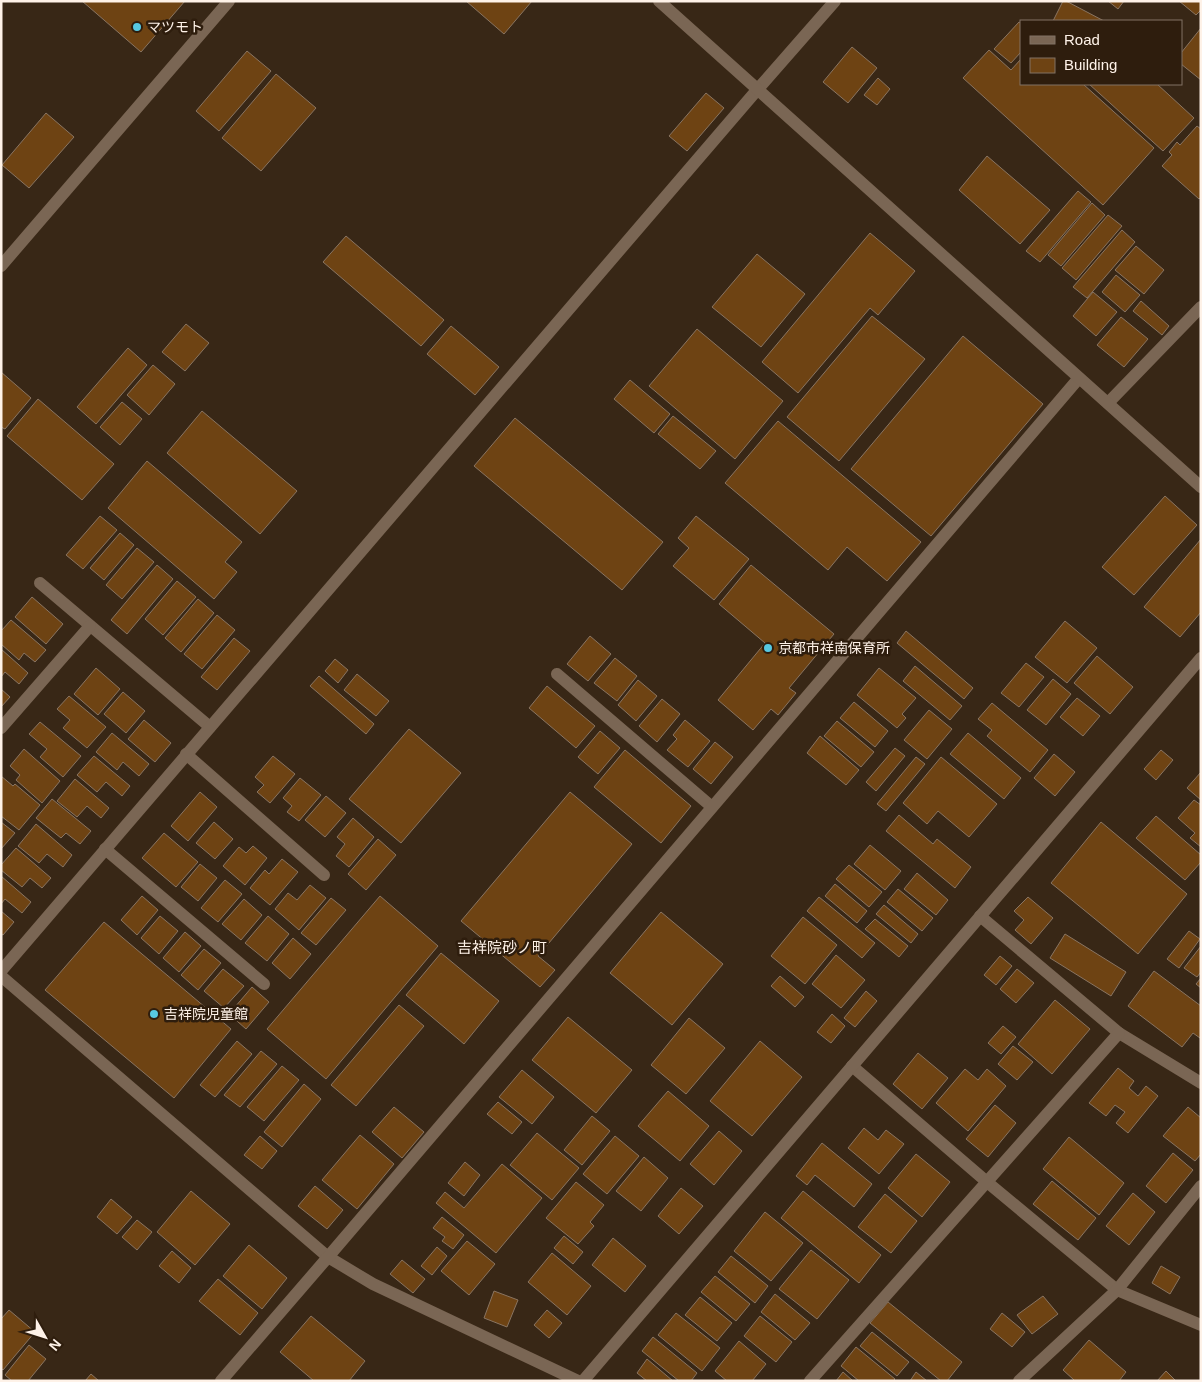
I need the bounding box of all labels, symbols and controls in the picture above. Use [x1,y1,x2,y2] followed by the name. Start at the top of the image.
[147,19,203,35] place label: マツモト
[1020,20,1182,85] legend
[131,21,143,33] marker: マツモト
[1064,31,1100,48] text: Road
[1064,56,1117,73] text: Building
[778,640,890,656] place label: 京都市祥南保育所
[762,642,774,654] marker: 京都市祥南保育所
[457,939,547,956] district label: 吉祥院砂ノ町
[164,1006,248,1022] place label: 吉祥院児童館
[148,1008,160,1020] marker: 吉祥院児童館
[20,1312,70,1362] north arrow
[46,1336,65,1354] text: N

